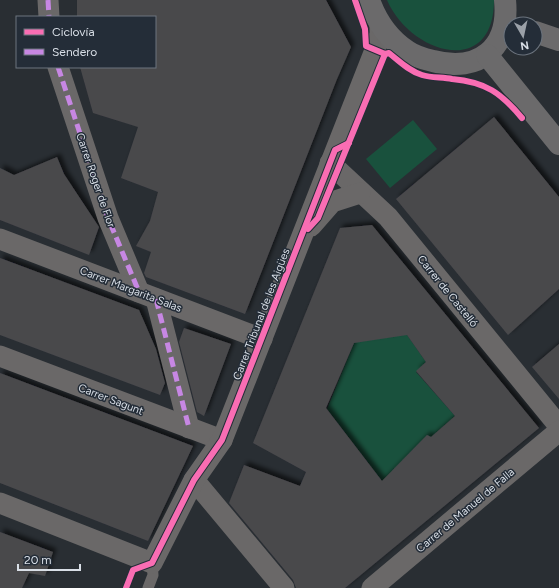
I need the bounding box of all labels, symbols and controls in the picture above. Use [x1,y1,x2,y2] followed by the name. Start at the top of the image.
[16,16,156,68] legend
[503,16,543,56] north arrow
[52,25,95,39] text: Ciclovía
[519,38,530,52] text: N
[52,45,97,59] text: Sendero
[73,131,118,229] street label: Carrer Roger de Flor
[230,247,293,382] street label: Carrer Tribunal de les Aigües
[415,253,481,330] street label: Carrer de Castelló
[78,264,184,315] street label: Carrer Margarita Salas
[76,381,145,418] street label: Carrer Sagunt
[414,466,517,555] street label: Carrer de Manuel de Falla
[18,546,80,572] scale bar
[24,553,52,567] text: 20 m

